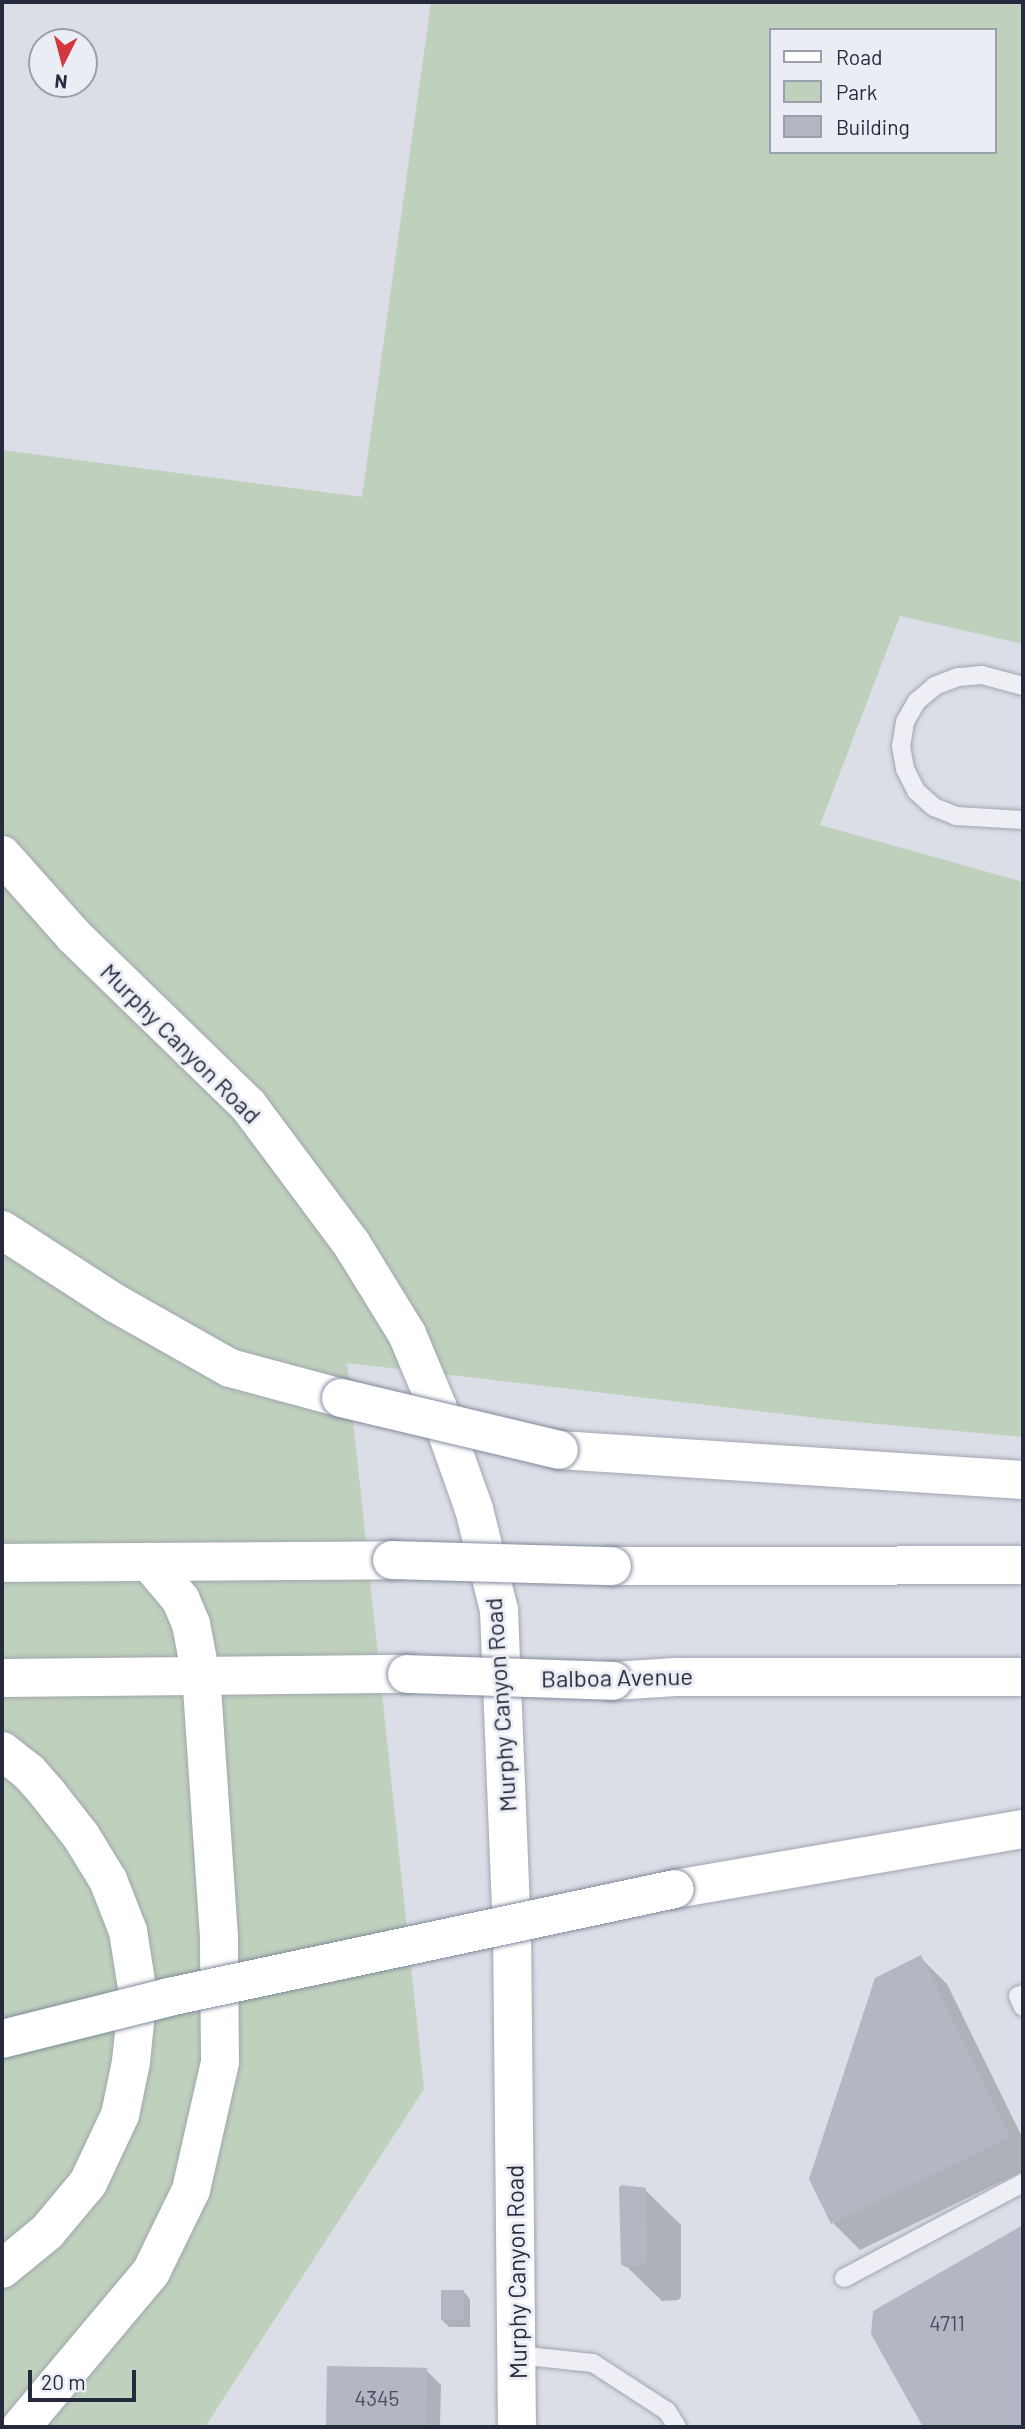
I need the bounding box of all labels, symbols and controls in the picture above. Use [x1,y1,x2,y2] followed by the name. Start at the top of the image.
[28,28,98,98] north arrow
[769,28,997,154] legend
[836,44,882,69] text: Road
[53,70,68,94] text: N
[836,79,877,104] text: Park
[836,114,910,139] text: Building
[95,957,267,1129] street label: Murphy Canyon Road
[478,1597,522,1813] street label: Murphy Canyon Road
[541,1661,693,1693] street label: Balboa Avenue
[500,2165,532,2379] street label: Murphy Canyon Road
[929,2310,965,2336] house number: 4711
[32,2356,140,2400] scale bar
[41,2369,86,2394] text: 20 m
[355,2385,399,2411] house number: 4345

